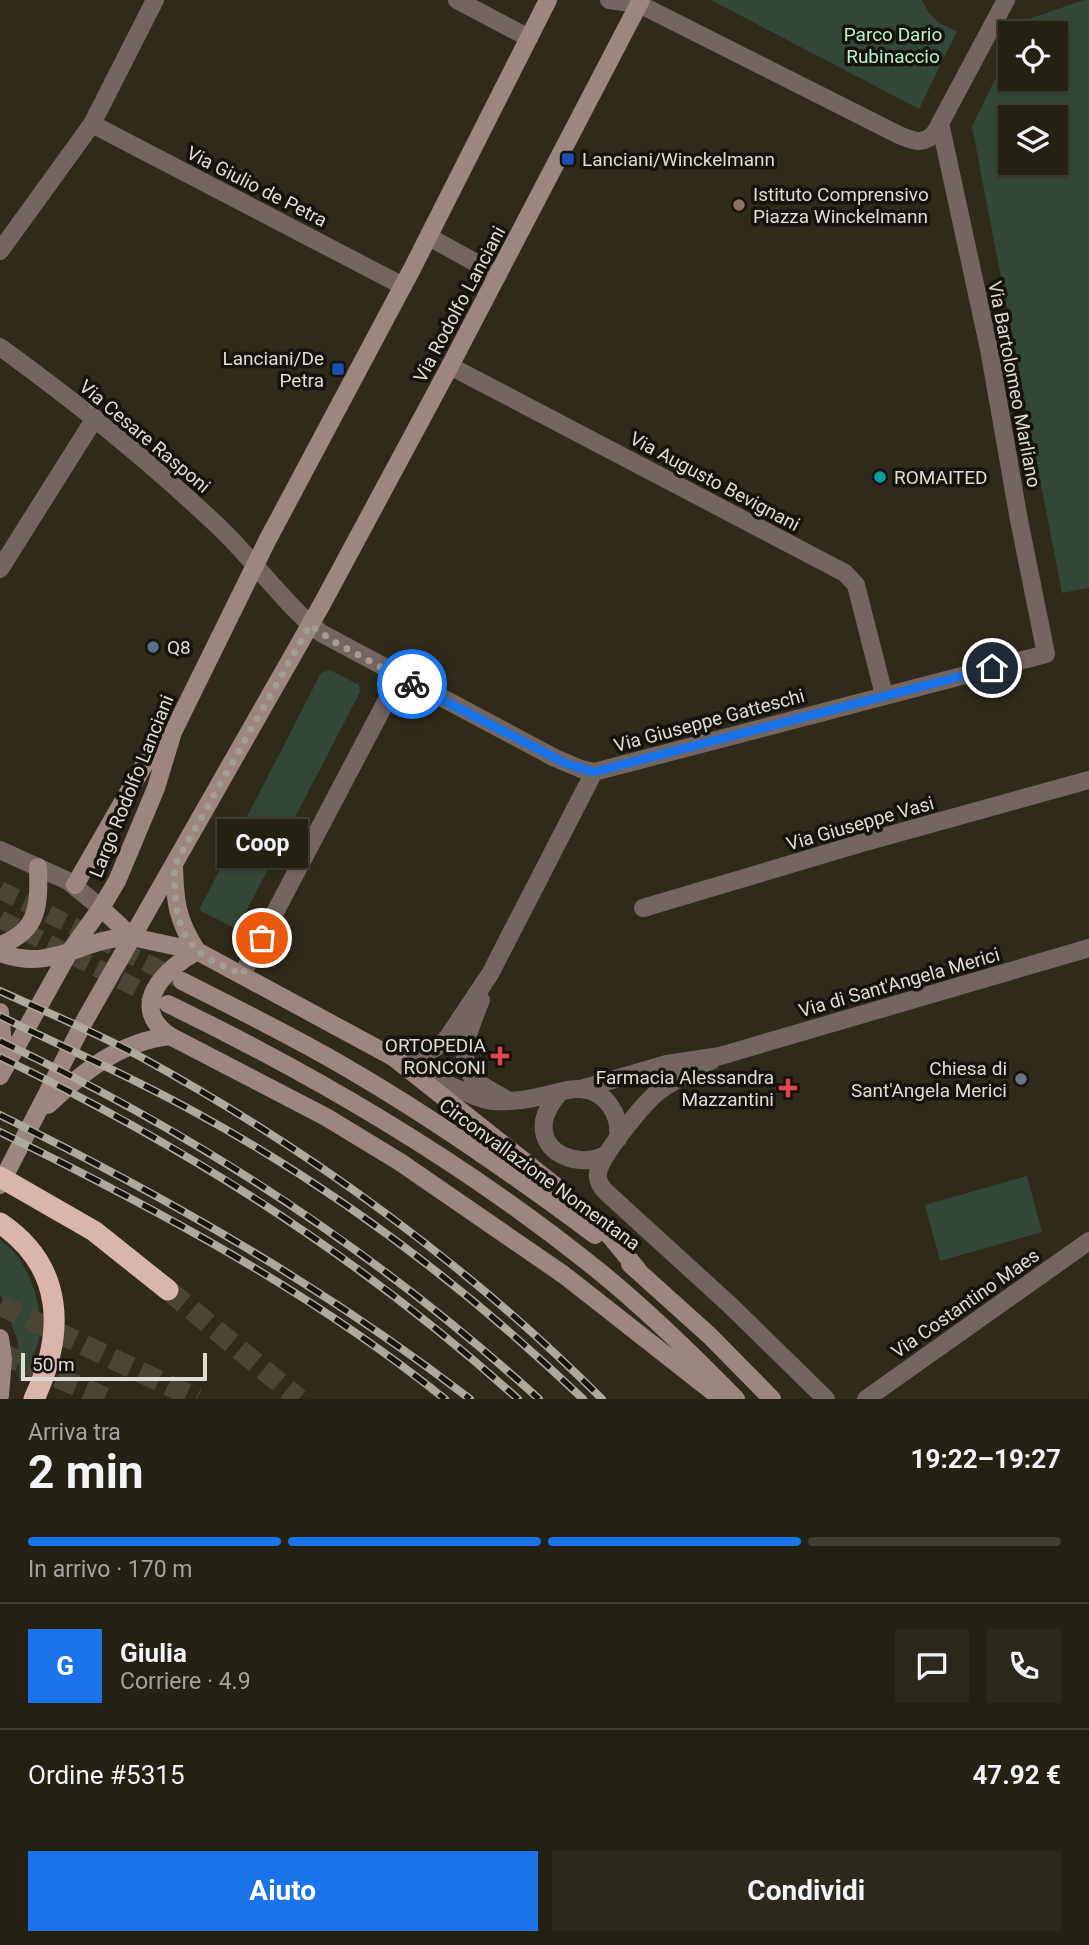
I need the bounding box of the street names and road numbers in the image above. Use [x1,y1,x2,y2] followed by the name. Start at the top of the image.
[183,141,331,232] street label: Via Giulio de Petra
[409,222,510,386] street label: Via Rodolfo Lanciani
[983,279,1046,489] street label: Via Bartolomeo Marliano
[75,375,215,498] street label: Via Cesare Rasponi
[626,427,804,536] street label: Via Augusto Bevignani
[611,684,807,757] street label: Via Giuseppe Gatteschi
[84,691,179,881] street label: Largo Rodolfo Lanciani
[784,791,936,856] street label: Via Giuseppe Vasi
[796,943,1002,1022] street label: Via di Sant'Angela Merici
[435,1094,645,1255] street label: Circonvallazione Nomentana
[887,1244,1044,1363] street label: Via Costantino Maes

